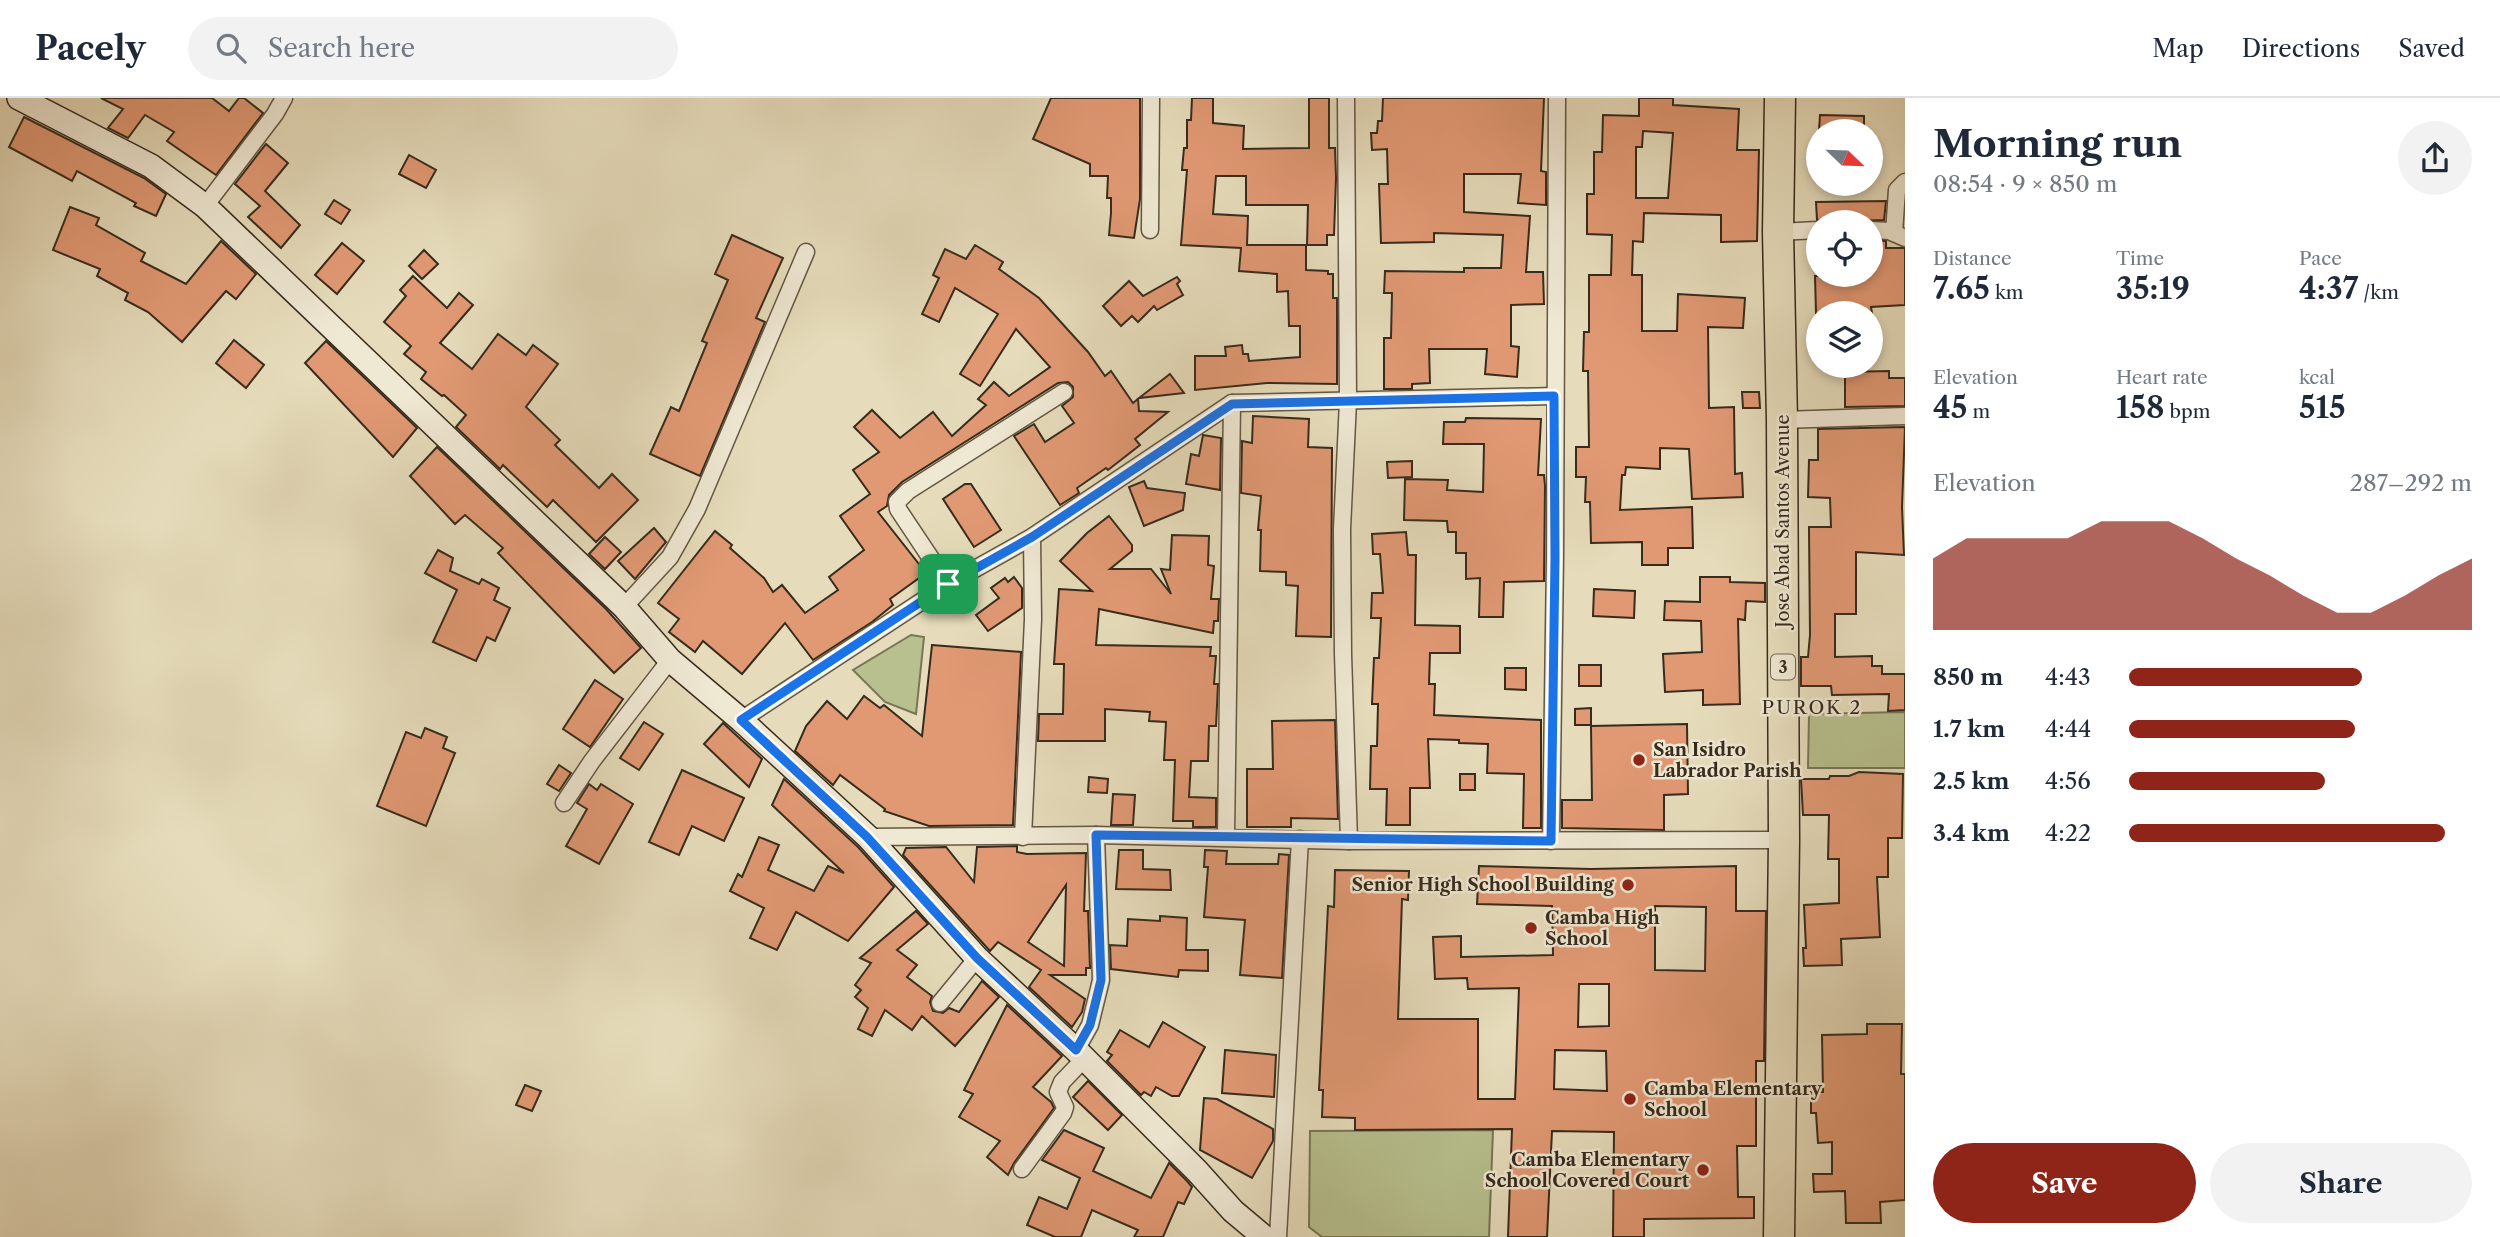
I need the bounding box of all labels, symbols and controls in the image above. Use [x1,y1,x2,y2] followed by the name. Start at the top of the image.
[188,17,678,80] search box
[35,28,146,69] text: Pacely
[212,29,250,67] icon: search
[268,32,415,64] text: Search here
[2152,34,2204,63] text: Map
[2242,34,2360,63] text: Directions
[2398,34,2465,63] text: Saved
[1806,119,1883,196] north arrow
[1806,119,1883,378] map controls
[1933,120,2182,167] text: Morning run
[2398,121,2472,195] button: share
[1933,170,2117,198] text: 08:54 · 9 × 850 m
[1806,210,1883,287] button: locate
[1933,247,2012,270] text: Distance
[2116,247,2164,270] text: Time
[2299,247,2342,270] text: Pace
[1933,270,1990,307] text: 7.65
[2116,270,2190,307] text: 35:19
[2299,270,2358,307] text: 4:37
[1990,281,2024,304] text: km
[2358,281,2399,304] text: /km
[1806,301,1883,378] button: layers
[1933,366,2018,389] text: Elevation
[2116,366,2208,389] text: Heart rate
[2299,366,2335,389] text: kcal
[1933,389,1967,426] text: 45
[2116,389,2165,426] text: 158
[2299,389,2346,426] text: 515
[1967,400,1990,423] text: m
[2165,400,2210,423] text: bpm
[1772,414,1794,631] street label: Jose Abad Santos Avenue
[1933,469,2036,497] text: Elevation
[2350,469,2472,497] text: 287–292 m
[918,554,978,614] pin
[929,565,967,603] icon: arrive
[1771,654,1795,680] road number: 3
[1933,663,2003,691] text: 850 m
[2045,663,2091,691] text: 4:43
[1762,696,1862,719] district label: PUROK 2
[1933,715,2005,743] text: 1.7 km
[2045,715,2091,743] text: 4:44
[1653,739,1802,782] place label: San Isidro Labrador Parish
[1631,752,1647,768] marker: San Isidro Labrador Parish
[1933,767,2009,795] text: 2.5 km
[2045,767,2091,795] text: 4:56
[1933,819,2010,847] text: 3.4 km
[2045,819,2091,847] text: 4:22
[1352,874,1615,896] place label: Senior High School Building
[1620,877,1636,893] marker: Senior High School Building
[1545,907,1661,950] place label: Camba High School
[1523,920,1539,936] marker: Camba High School
[1644,1078,1823,1121] place label: Camba Elementary School
[1622,1091,1638,1107] marker: Camba Elementary School
[1933,1143,2196,1223] button: Save
[2210,1143,2472,1223] button: Share
[1485,1149,1690,1192] place label: Camba Elementary School Covered Court
[1695,1162,1711,1178] marker: Camba Elementary School Covered Court

